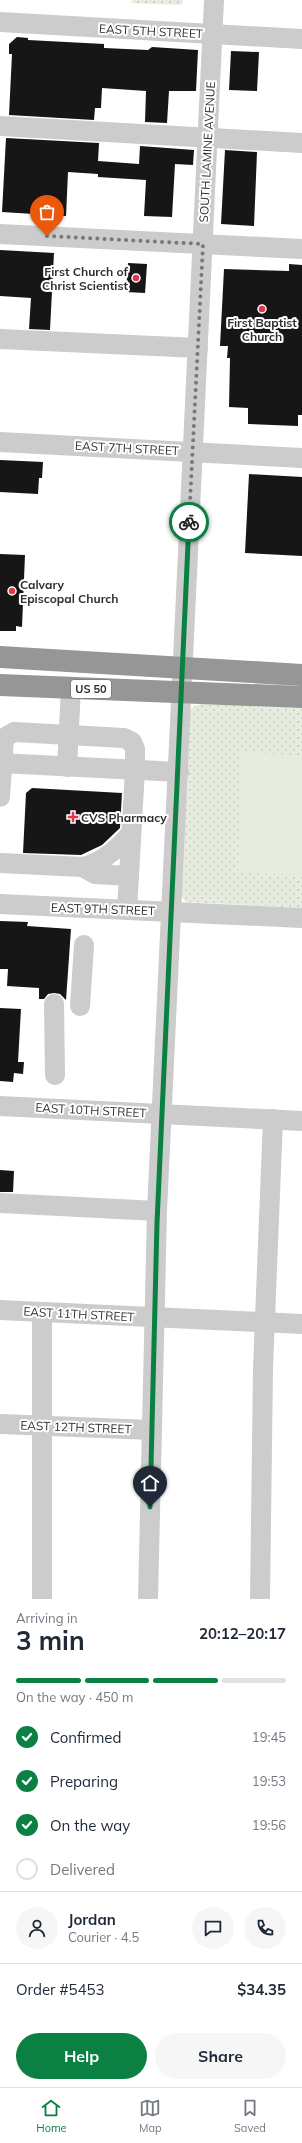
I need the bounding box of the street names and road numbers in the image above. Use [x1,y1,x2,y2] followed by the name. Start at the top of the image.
[99,21,204,41] street label: EAST 5TH STREET
[196,81,218,223] street label: SOUTH LAMINE AVENUE
[75,438,180,458] street label: EAST 7TH STREET
[71,680,111,698] road number: US 50
[51,900,156,918] street label: EAST 9TH STREET
[35,1100,148,1120] street label: EAST 10TH STREET
[23,1304,136,1324] street label: EAST 11TH STREET
[20,1418,133,1436] street label: EAST 12TH STREET

